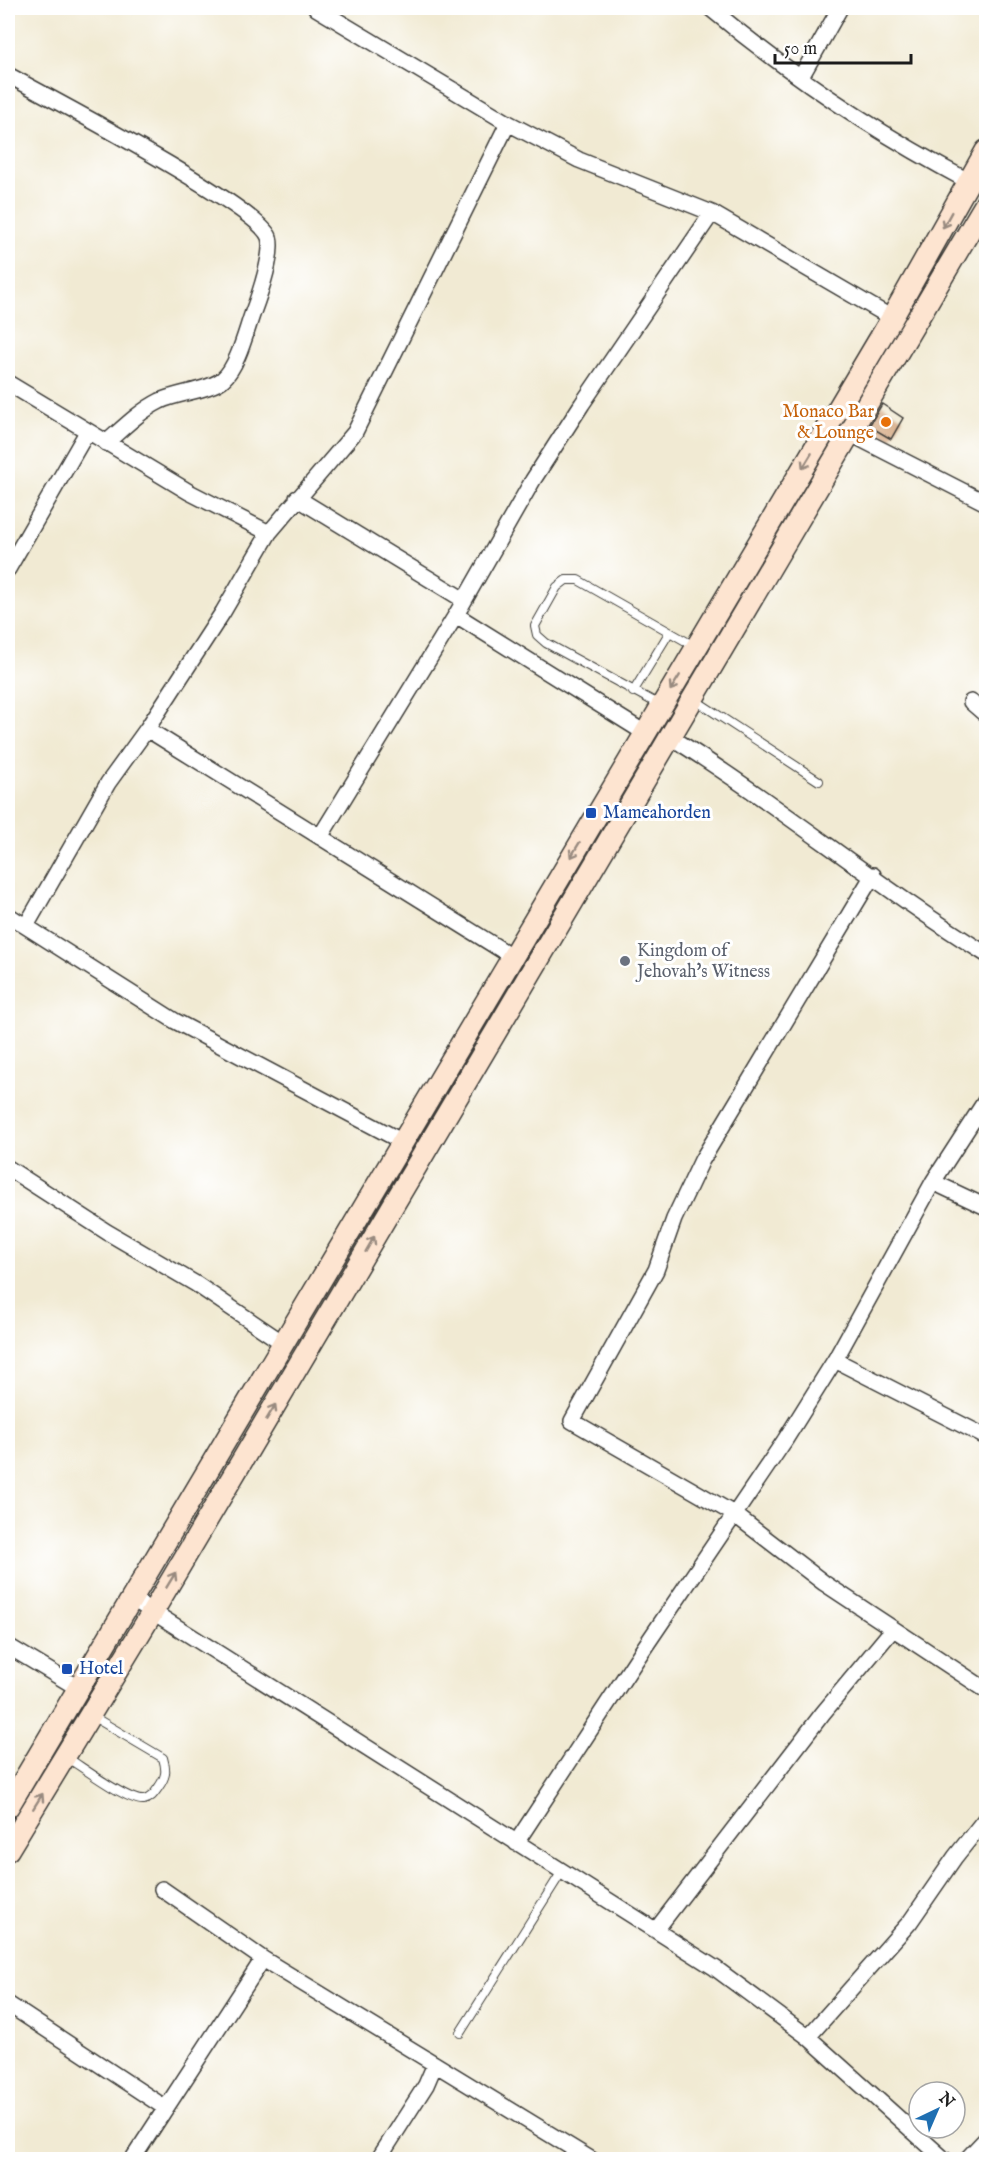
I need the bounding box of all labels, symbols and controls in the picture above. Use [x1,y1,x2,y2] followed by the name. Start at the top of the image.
[775,27,912,65] scale bar
[784,38,817,61] text: 50 m
[941,211,953,228] one-way arrow
[783,401,874,445] place label: Monaco Bar & Lounge
[879,415,893,429] marker: Monaco Bar & Lounge
[801,452,813,469] one-way arrow
[669,674,681,691] one-way arrow
[603,802,711,825] place label: Mameahorden
[584,806,598,820] marker: Mameahorden
[569,841,581,858] one-way arrow
[635,940,770,984] place label: Kingdom of Jehovah's Witness
[618,954,632,968] marker: Kingdom of Jehovah's Witness
[364,1236,376,1253] one-way arrow
[265,1404,277,1421] one-way arrow
[166,1572,178,1589] one-way arrow
[79,1658,123,1681] place label: Hotel
[60,1662,74,1676] marker: Hotel
[33,1793,45,1810] one-way arrow
[907,2080,967,2140] north arrow
[933,2088,958,2113] text: N

